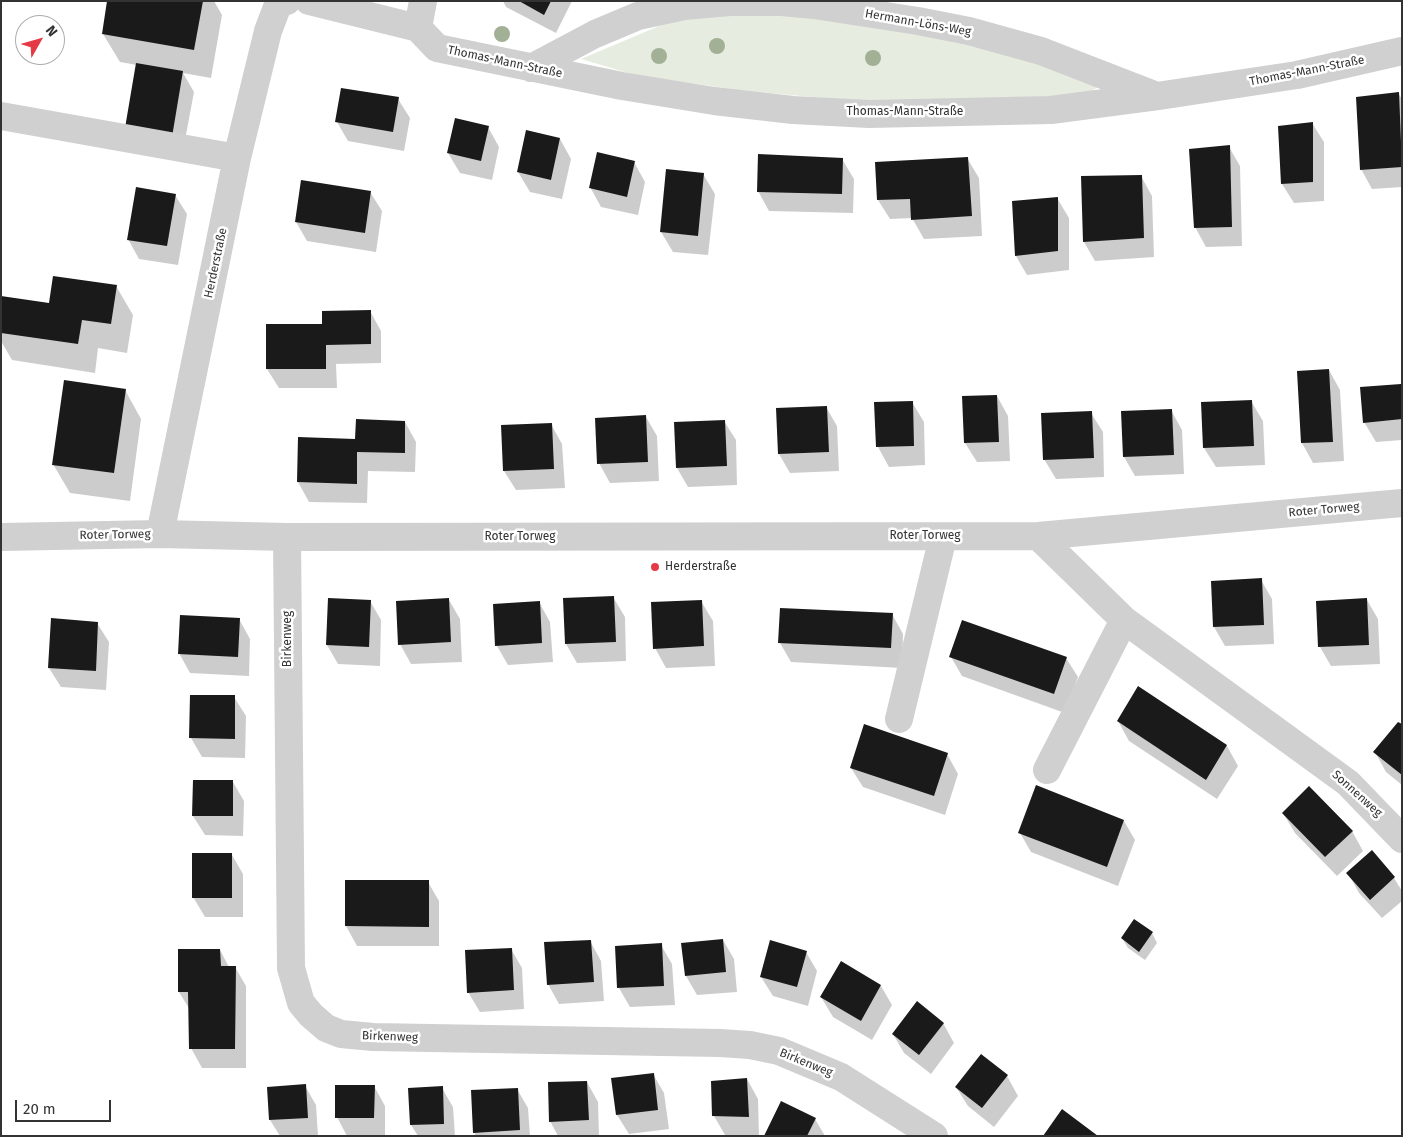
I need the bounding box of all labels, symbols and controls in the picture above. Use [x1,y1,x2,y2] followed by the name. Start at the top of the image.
[864,7,972,39] street label: Hermann-Löns-Weg
[15,15,65,65] north arrow
[42,22,61,40] text: N
[446,43,564,81] street label: Thomas-Mann-Straße
[1248,53,1366,89] street label: Thomas-Mann-Straße
[847,105,963,119] street label: Thomas-Mann-Straße
[202,227,230,299] street label: Herderstraße
[1288,500,1360,520] street label: Roter Torweg
[79,527,151,543] street label: Roter Torweg
[889,529,961,543] street label: Roter Torweg
[484,530,556,544] street label: Roter Torweg
[665,560,736,574] place label: Herderstraße
[649,561,661,573] marker: Herderstraße
[281,611,295,667] street label: Birkenweg
[1329,768,1385,820] street label: Sonnenweg
[362,1029,418,1045] street label: Birkenweg
[777,1046,835,1080] street label: Birkenweg
[18,1090,114,1122] scale bar
[23,1100,56,1118] text: 20 m

